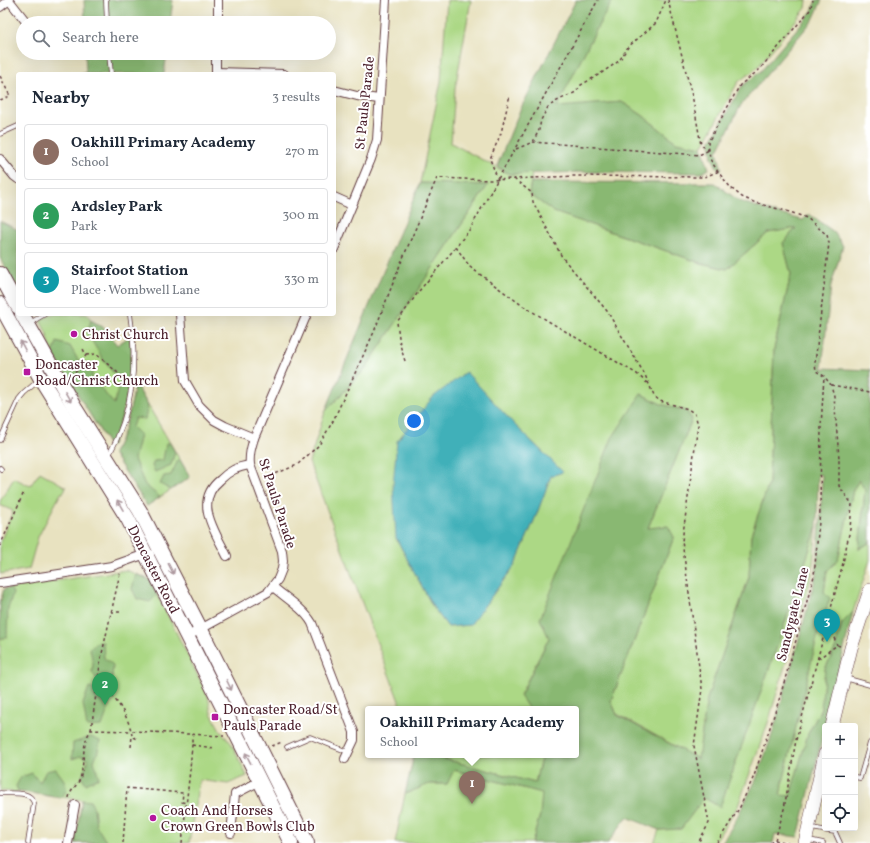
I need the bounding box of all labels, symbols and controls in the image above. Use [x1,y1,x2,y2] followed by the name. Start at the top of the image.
[16,16,336,60] search box
[30,27,52,49] icon: search
[62,28,139,49] text: Search here
[351,55,380,151] street label: St Pauls Parade
[32,87,90,110] text: Nearby
[272,89,320,107] text: 3 results
[71,133,255,154] text: Oakhill Primary Academy
[43,143,49,161] text: 1
[285,143,319,161] text: 270 m
[71,154,109,172] text: School
[71,197,163,218] text: Ardsley Park
[43,207,49,225] text: 2
[283,207,319,225] text: 300 m
[71,218,98,236] text: Park
[71,261,188,282] text: Stairfoot Station
[43,271,49,289] text: 3
[284,271,319,289] text: 330 m
[71,282,200,300] text: Place · Wombwell Lane
[82,326,169,345] place label: Christ Church
[69,329,79,339] marker: Christ Church
[19,341,26,353] one-way arrow
[35,356,159,391] place label: Doncaster Road/Christ Church
[22,367,32,377] marker: Doncaster Road/Christ Church
[65,391,73,403] one-way arrow
[404,411,424,431] your location
[253,456,300,551] street label: St Pauls Parade
[115,499,123,511] one-way arrow
[122,522,183,617] street label: Doncaster Road
[167,563,175,575] one-way arrow
[773,565,814,663] street label: Sandygate Lane
[814,609,840,642] pin: 3
[92,672,118,705] pin: 2
[226,679,233,691] one-way arrow
[223,701,338,736] place label: Doncaster Road/St Pauls Parade
[365,706,579,758] popup
[210,712,220,722] marker: Doncaster Road/St Pauls Parade
[380,713,564,734] text: Oakhill Primary Academy
[822,723,858,831] map controls
[822,723,858,759] button: +
[380,734,418,752] text: School
[244,752,252,764] one-way arrow
[822,759,858,795] button: −
[459,771,485,804] pin: 1
[822,795,858,831] button: locate
[161,802,315,837] place label: Coach And Horses Crown Green Bowls Club
[148,813,158,823] marker: Coach And Horses Crown Green Bowls Club

